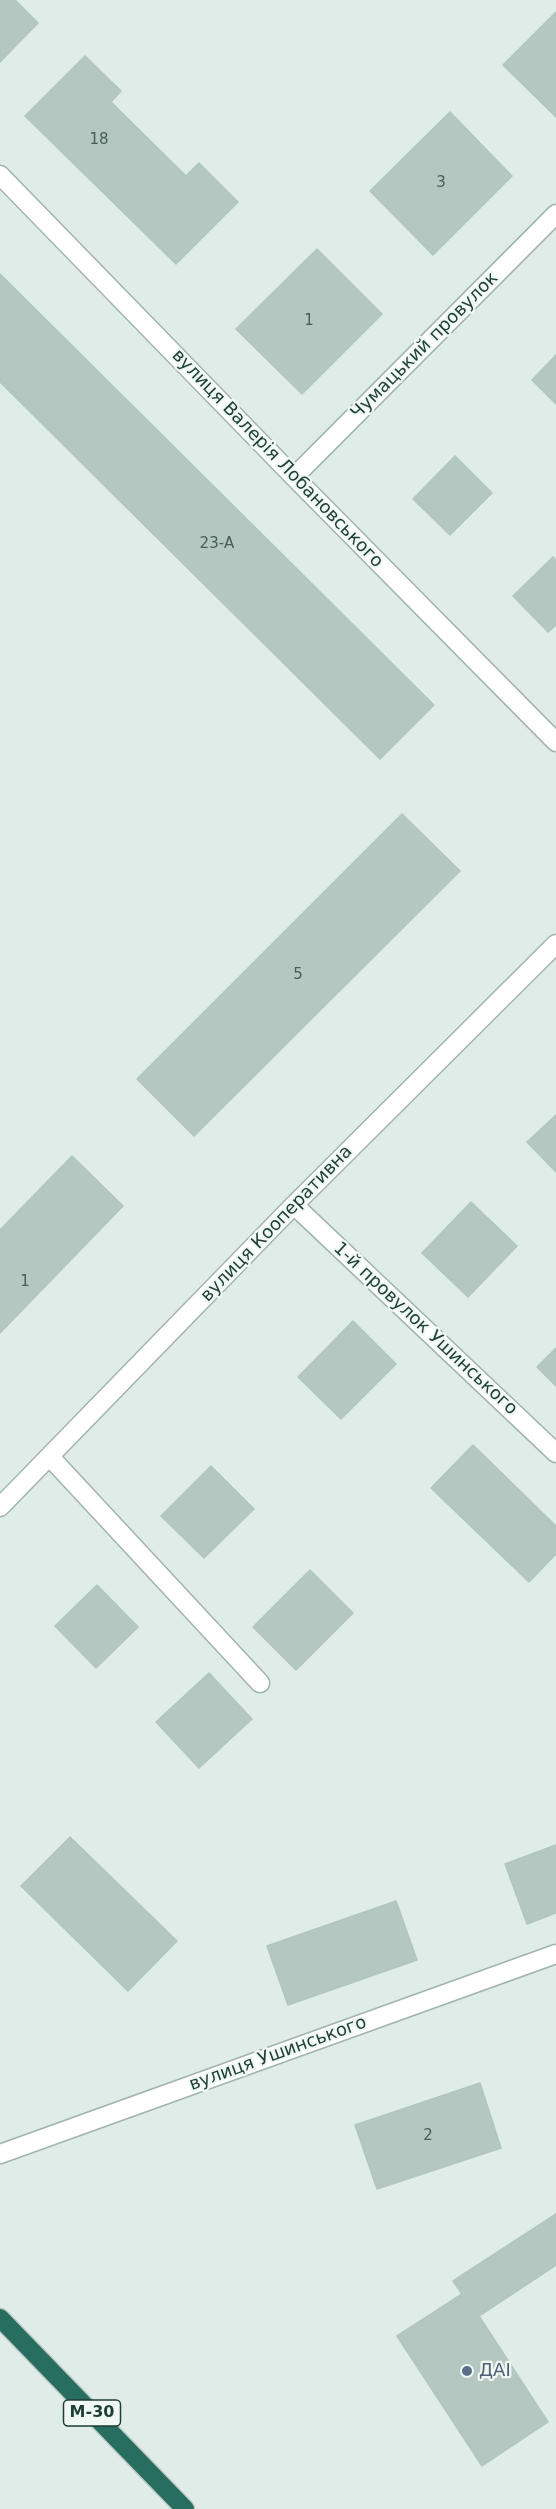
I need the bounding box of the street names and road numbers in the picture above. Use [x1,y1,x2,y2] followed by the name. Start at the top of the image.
[347,268,503,424] street label: Чумацький провулок
[167,345,387,573] street label: вулиця Валерія Лобановського
[197,1141,357,1307] street label: вулиця Кооперативна
[329,1238,521,1420] street label: 1-й провулок Ушинського
[186,2012,370,2096] street label: вулиця Ушинського
[64,2400,121,2426] road number: М-30

